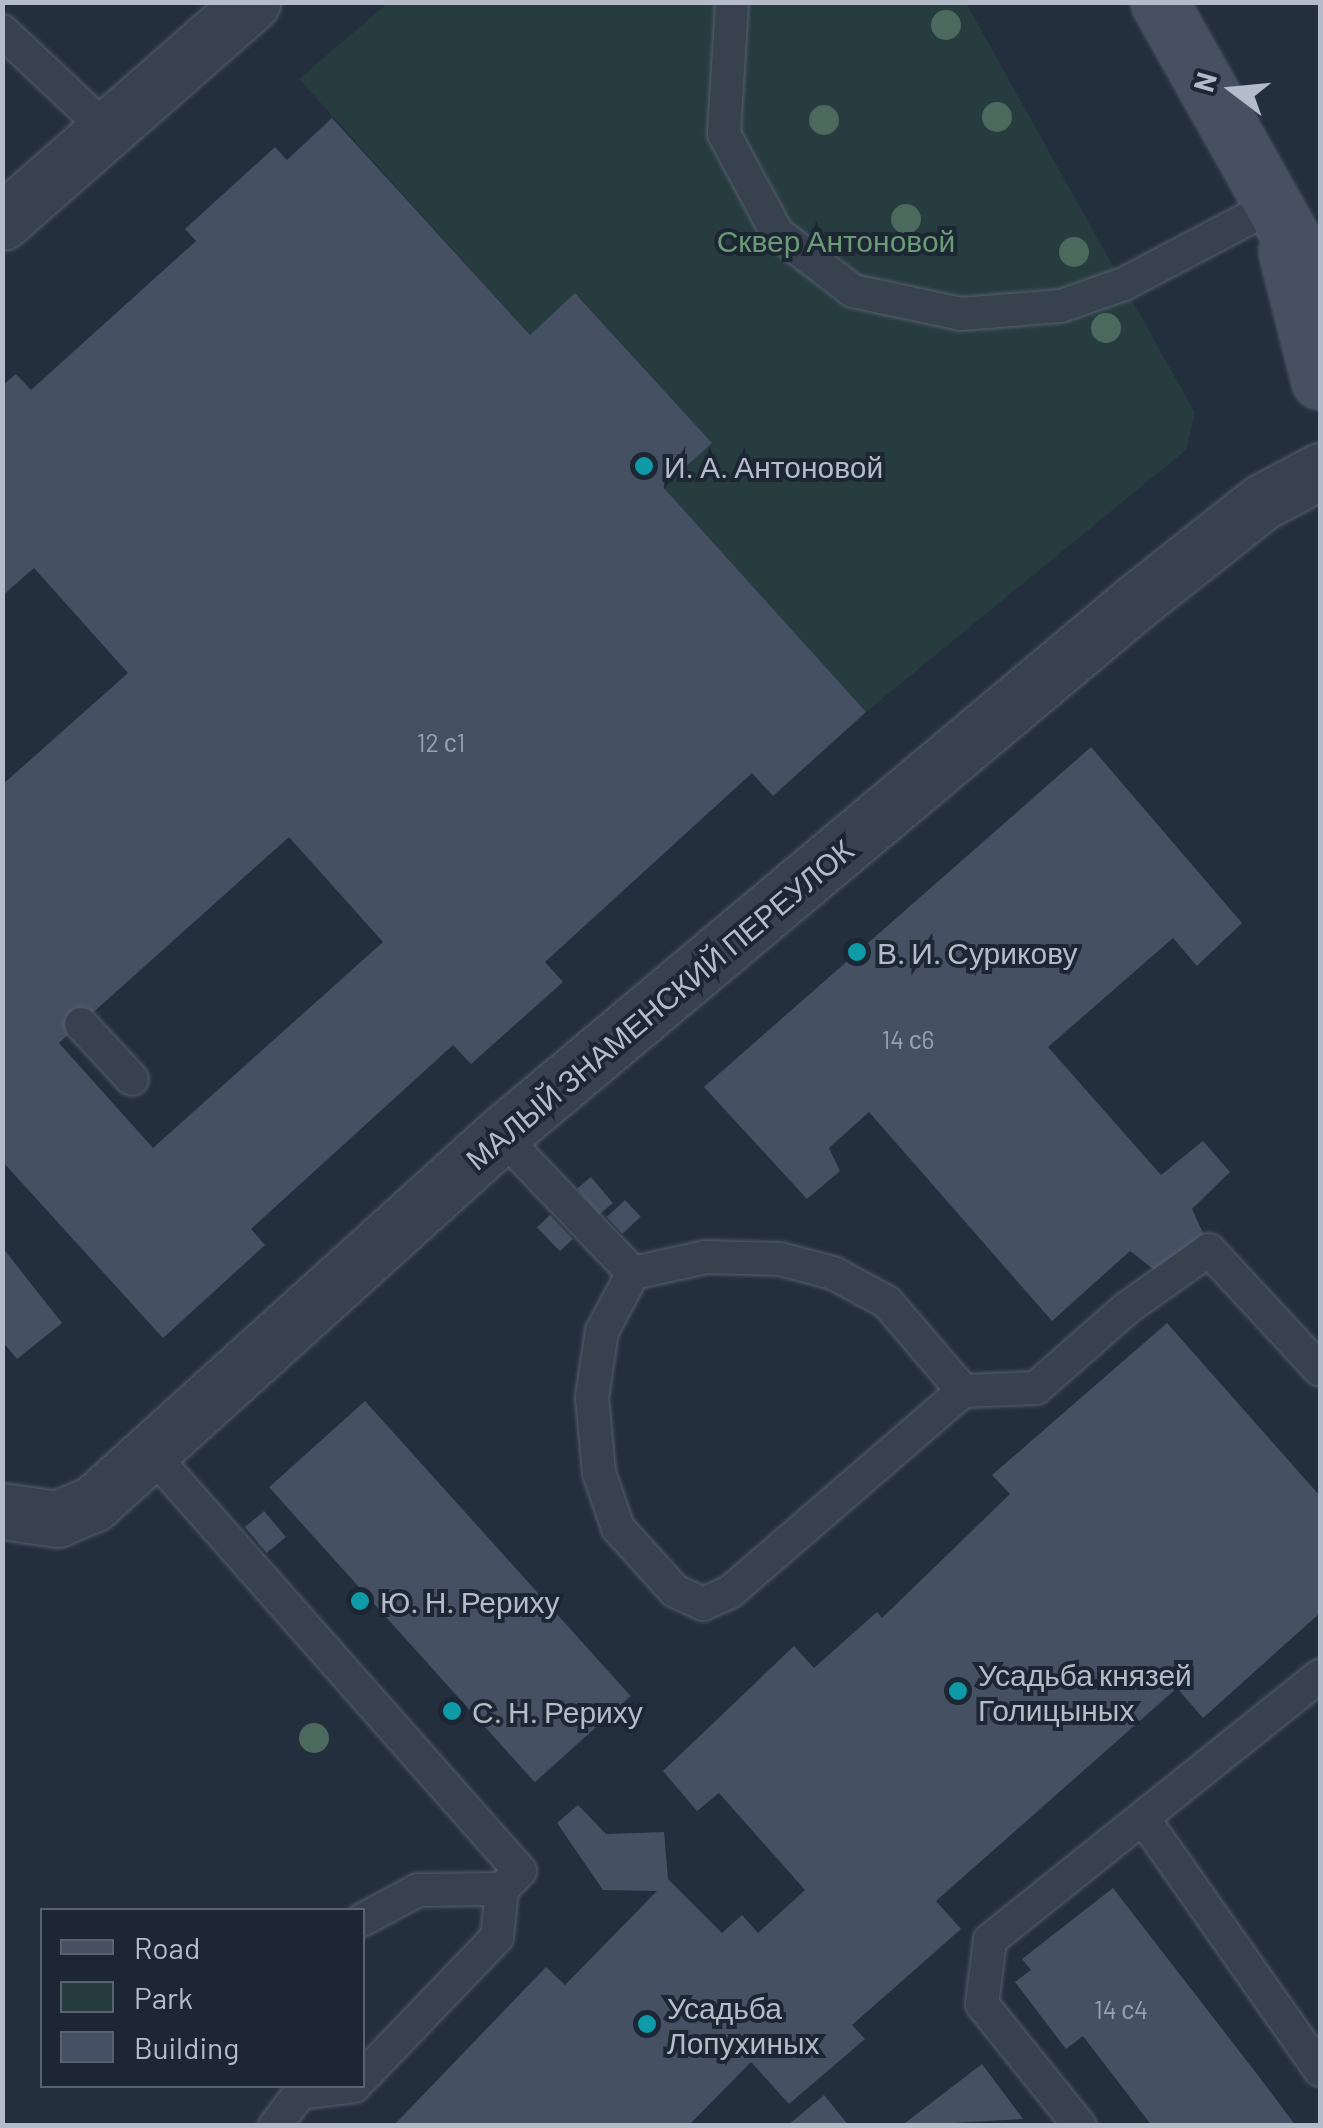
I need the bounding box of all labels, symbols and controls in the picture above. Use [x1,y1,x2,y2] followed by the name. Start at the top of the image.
[1183,40,1283,140] north arrow
[1185,68,1223,95] text: N
[717,222,955,258] park label: Сквер Антоновой
[664,448,883,484] place label: И. А. Антоновой
[633,455,655,477] marker: И. А. Антоновой
[417,727,465,757] house number: 12 с1
[458,831,860,1177] street label: МАЛЫЙ ЗНАМЕНСКИЙ ПЕРЕУЛОК
[877,934,1077,970] place label: В. И. Сурикову
[846,941,868,963] marker: В. И. Сурикову
[882,1024,934,1054] house number: 14 с6
[380,1583,559,1619] place label: Ю. Н. Рериху
[349,1590,371,1612] marker: Ю. Н. Рериху
[978,1656,1192,1726] place label: Усадьба князей Голицыных
[947,1680,969,1702] marker: Усадьба князей Голицыных
[472,1693,643,1729] place label: С. Н. Рериху
[441,1700,463,1722] marker: С. Н. Рериху
[40,1908,365,2088] legend
[134,1929,200,1965] text: Road
[134,1979,193,2015] text: Park
[667,1989,820,2060] place label: Усадьба Лопухиных
[1094,1994,1148,2024] house number: 14 с4
[636,2013,658,2035] marker: Усадьба Лопухиных
[134,2029,239,2065] text: Building

